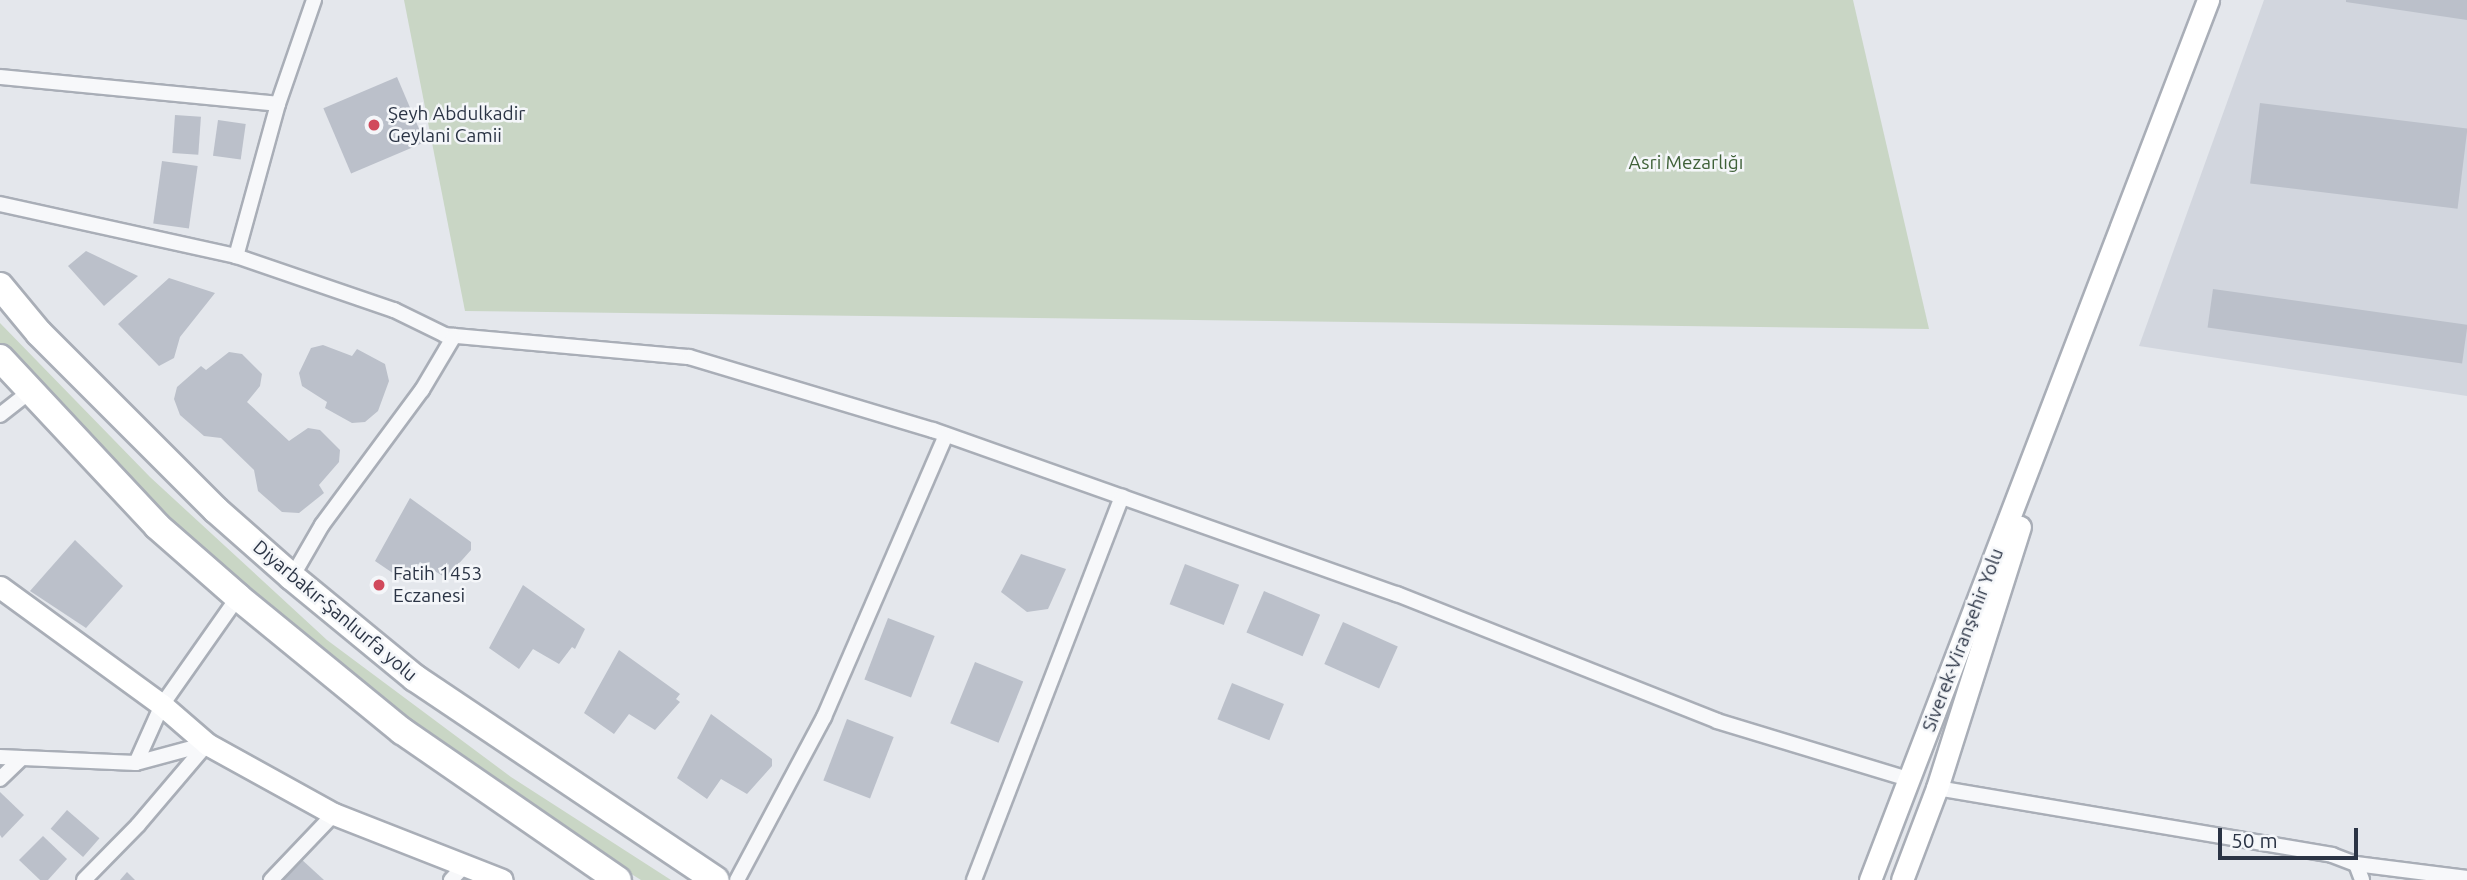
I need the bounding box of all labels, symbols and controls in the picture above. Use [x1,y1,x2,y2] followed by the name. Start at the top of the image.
[388,103,525,147] place label: Şeyh Abdulkadir Geylani Camii
[366,117,382,133] marker: Şeyh Abdulkadir Geylani Camii
[1629,152,1743,174] park label: Asri Mezarlığı
[248,536,422,686] street label: Diyarbakır-Şanlıurfa yolu
[1917,545,2009,735] street label: Siverek-Viranşehir Yolu
[393,563,482,607] place label: Fatih 1453 Eczanesi
[371,577,387,593] marker: Fatih 1453 Eczanesi
[2222,814,2362,858] scale bar
[2231,828,2278,852] text: 50 m

